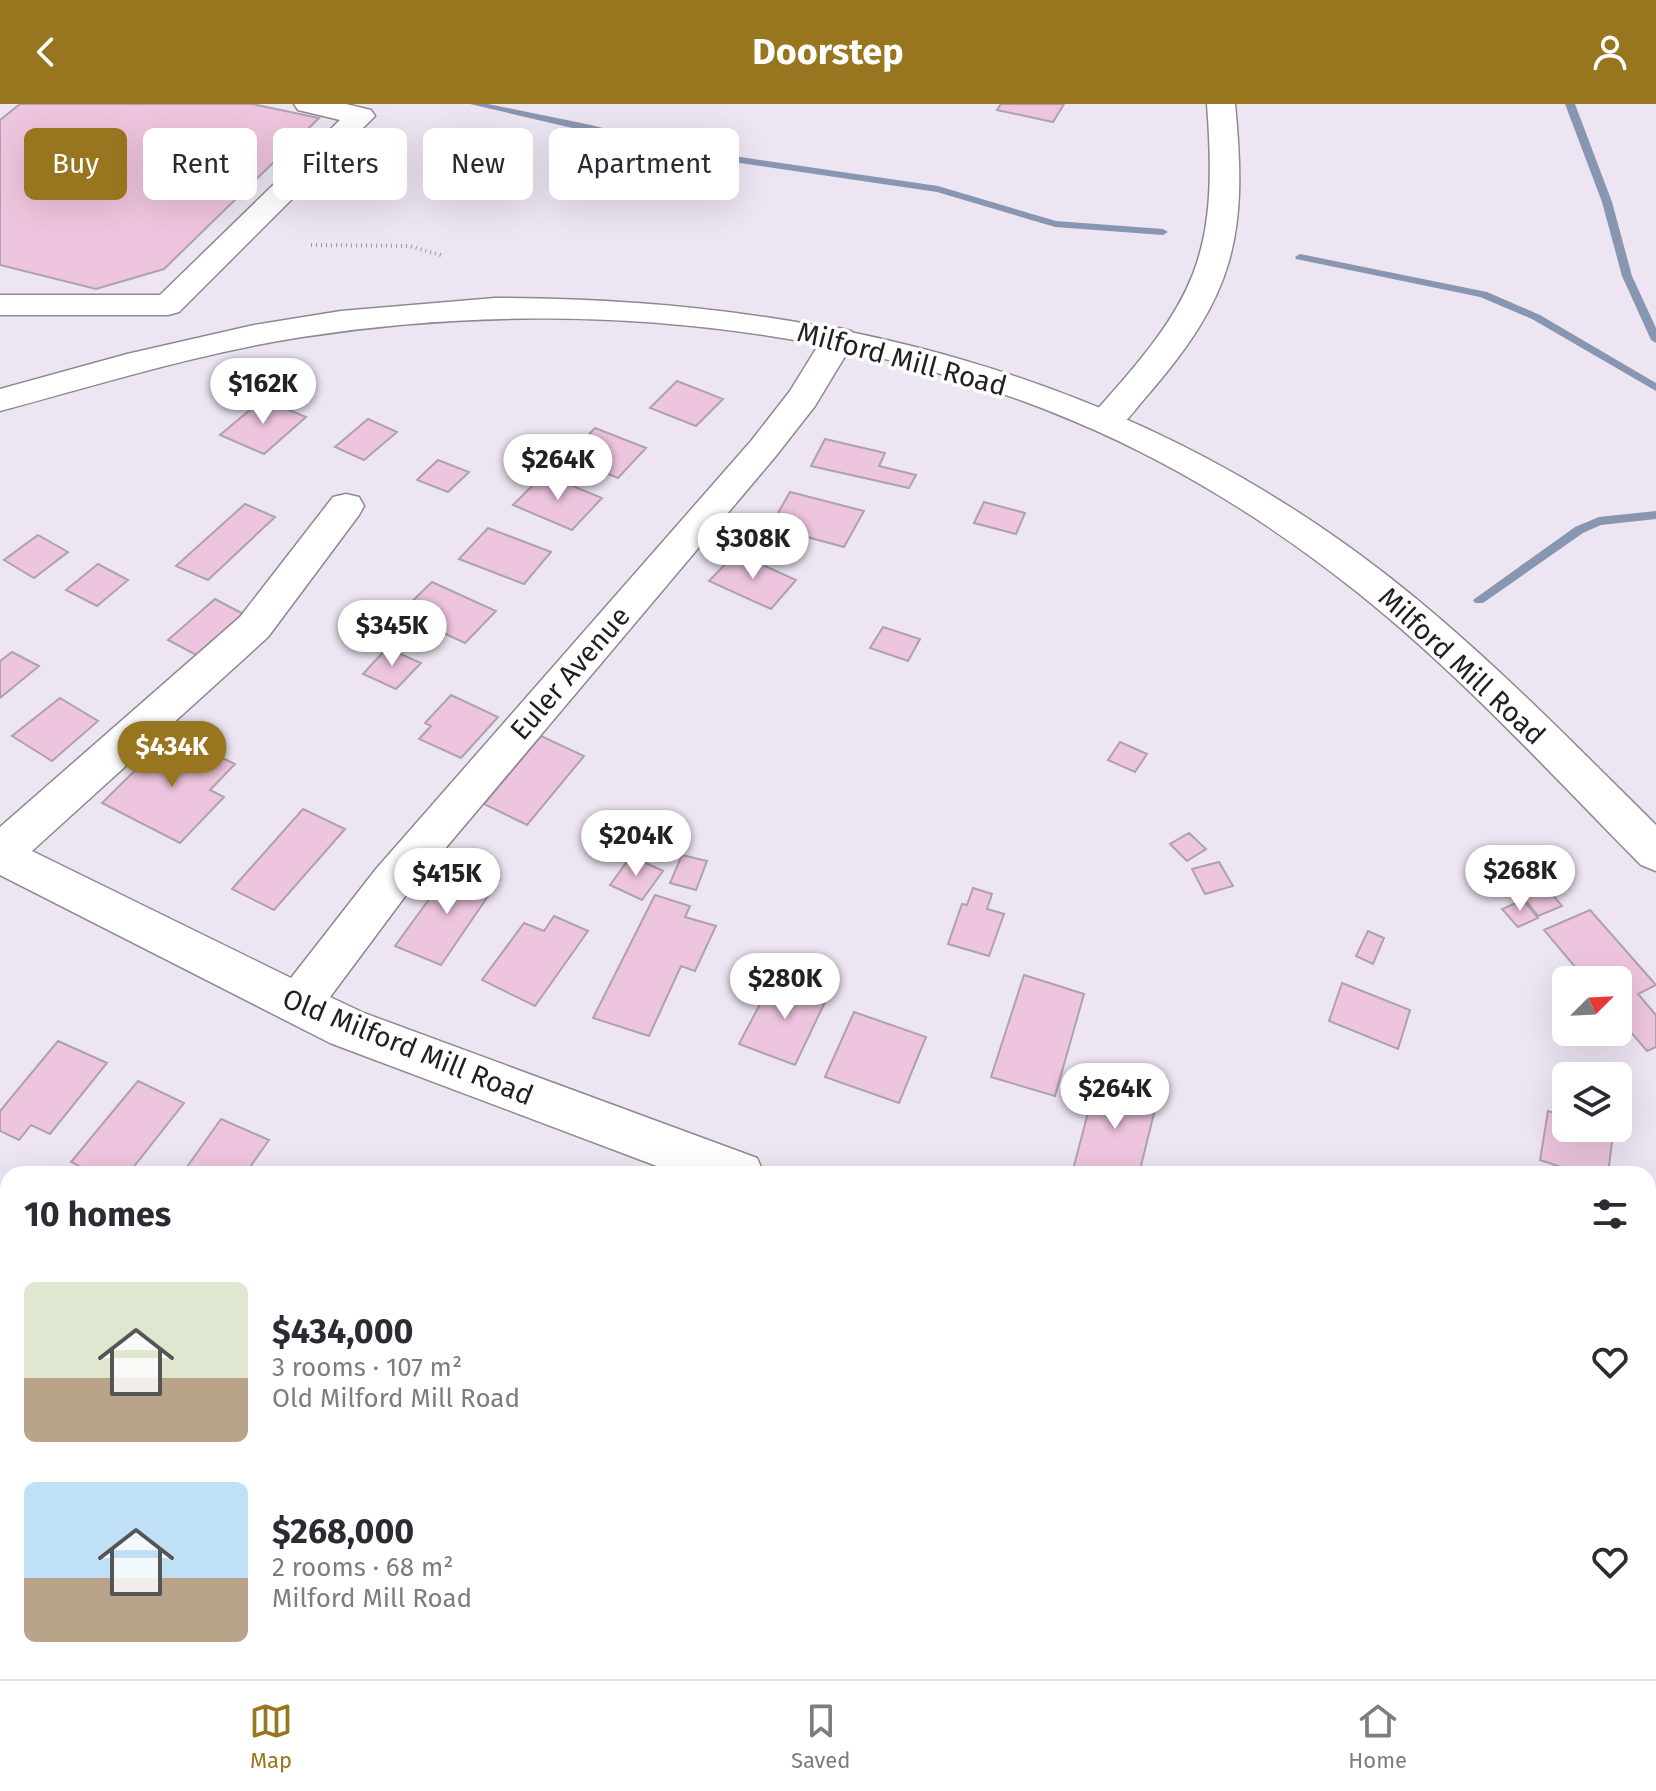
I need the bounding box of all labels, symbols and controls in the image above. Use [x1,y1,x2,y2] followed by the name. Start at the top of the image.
[24,30,68,74] icon: back
[752,30,904,74] text: Doorstep
[1588,30,1632,74] icon: person
[24,128,127,200] chip: Buy
[143,128,257,200] chip: Rent
[273,128,407,200] chip: Filters
[423,128,533,200] chip: New
[549,128,739,200] chip: Apartment
[794,315,1010,403] street label: Milford Mill Road
[207,358,319,426] pin: $162K
[228,368,298,399] text: $162K
[502,434,614,502] pin: $264K
[521,444,595,475] text: $264K
[697,513,809,581] pin: $308K
[716,523,790,554] text: $308K
[1372,580,1552,752] street label: Milford Mill Road
[336,600,448,668] pin: $345K
[503,600,637,746] street label: Euler Avenue
[356,610,428,641] text: $345K
[116,721,228,789] pin: $434K
[135,731,209,762] text: $434K
[580,810,692,878] pin: $204K
[599,820,673,851] text: $204K
[1464,845,1576,913] pin: $268K
[391,848,503,916] pin: $415K
[1483,855,1557,886] text: $268K
[412,858,482,889] text: $415K
[729,953,841,1021] pin: $280K
[748,963,822,994] text: $280K
[1552,966,1632,1046] north arrow
[1552,966,1632,1142] map controls
[278,982,538,1112] street label: Old Milford Mill Road
[1552,1062,1632,1142] button: layers
[1059,1063,1171,1131] pin: $264K
[1078,1073,1152,1104] text: $264K
[1588,1192,1632,1236] icon: filters
[24,1194,171,1235] text: 10 homes
[272,1311,414,1352] text: $434,000
[88,1314,184,1410] icon: home
[1588,1340,1632,1384] icon: heart
[272,1352,462,1383] text: 3 rooms · 107 m²
[272,1383,520,1414] text: Old Milford Mill Road
[272,1511,414,1552] text: $268,000
[88,1514,184,1610] icon: home
[1588,1540,1632,1584] icon: heart
[272,1552,453,1583] text: 2 rooms · 68 m²
[272,1583,472,1614] text: Milford Mill Road
[249,1699,293,1774] tab: Map
[791,1699,850,1774] tab: Saved
[1348,1699,1407,1774] tab: Home

